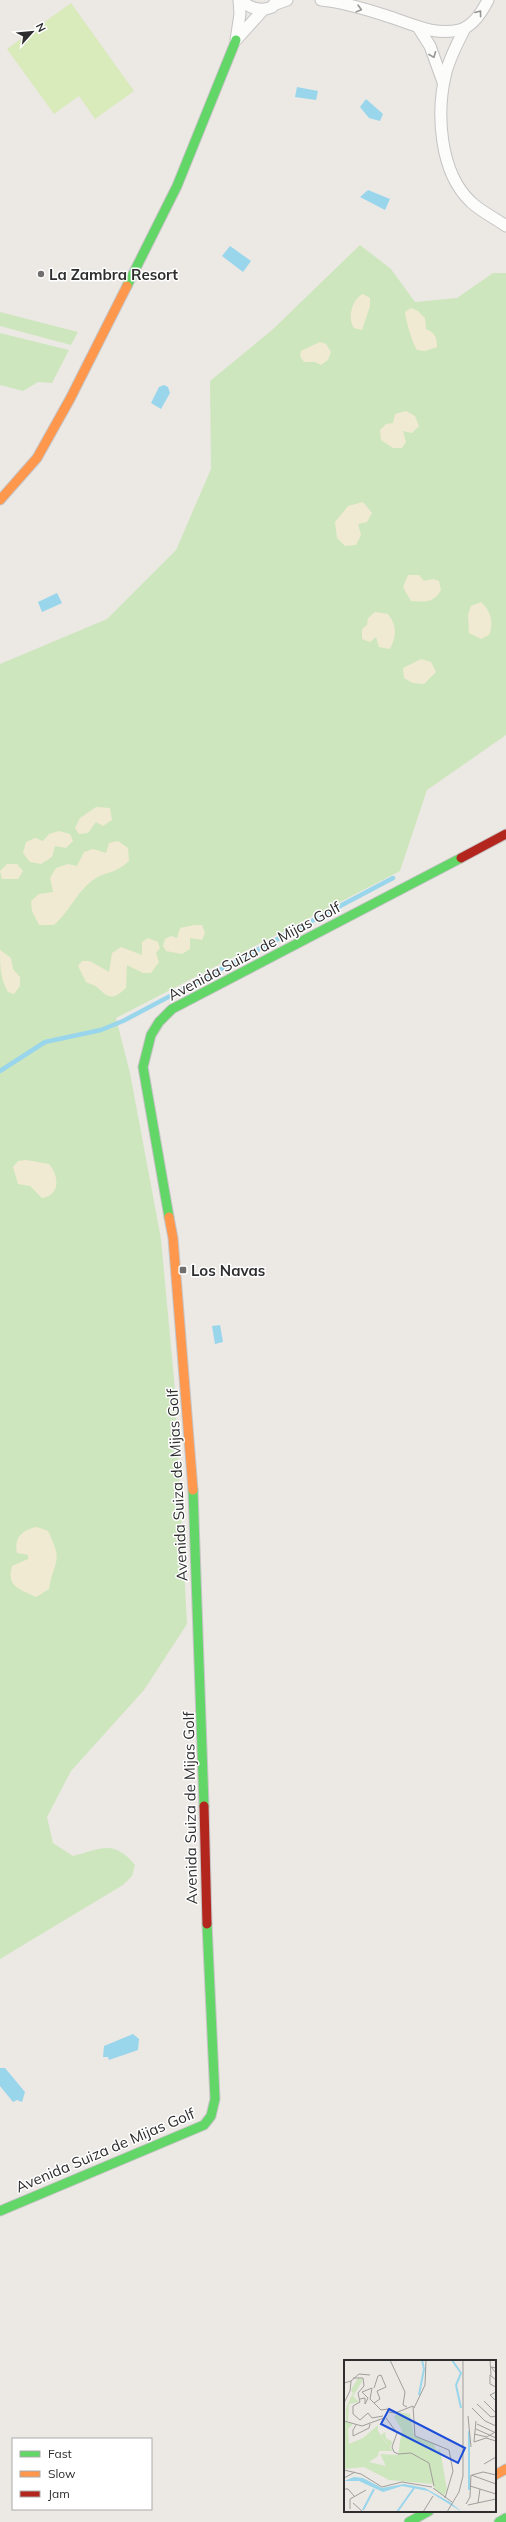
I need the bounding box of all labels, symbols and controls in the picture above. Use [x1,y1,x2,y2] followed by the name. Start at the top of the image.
[356,4,363,13] one-way arrow
[475,11,482,18] one-way arrow
[12,12,52,52] north arrow
[33,21,49,34] text: N
[429,51,437,58] one-way arrow
[49,265,178,284] place label: La Zambra Resort
[36,269,46,279] marker: La Zambra Resort
[164,897,344,1005] street label: Avenida Suiza de Mijas Golf
[191,1261,265,1280] place label: Los Navas
[178,1265,188,1275] marker: Los Navas
[162,1387,192,1582] street label: Avenida Suiza de Mijas Golf
[179,1711,201,1905] street label: Avenida Suiza de Mijas Golf
[13,2103,198,2196] street label: Avenida Suiza de Mijas Golf
[344,2360,496,2512] inset map
[12,2438,152,2510] legend
[48,2446,72,2461] text: Fast
[48,2466,76,2481] text: Slow
[48,2486,70,2501] text: Jam

